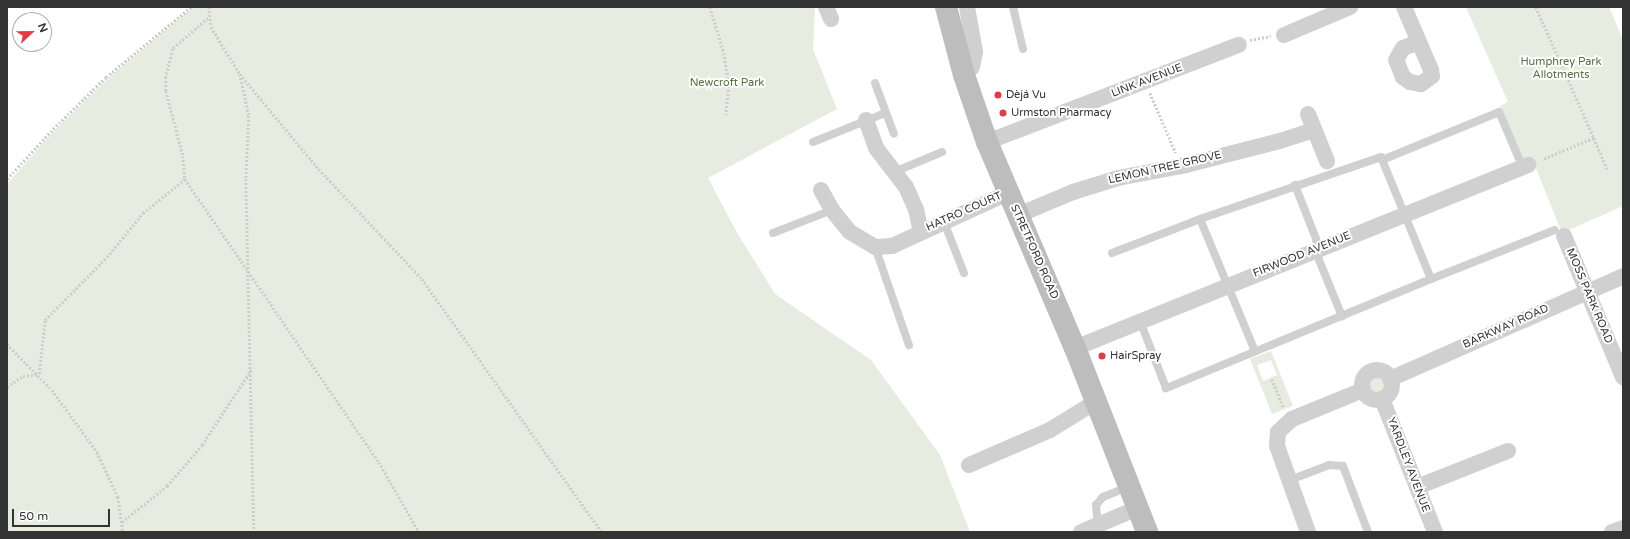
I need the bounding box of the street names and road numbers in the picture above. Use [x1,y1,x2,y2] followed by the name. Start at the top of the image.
[1110,61,1184,101] street label: LINK AVENUE
[1107,149,1223,187] street label: LEMON TREE GROVE
[924,189,1004,235] street label: HATRO COURT
[1007,203,1061,301] street label: STRETFORD ROAD
[1251,229,1353,281] street label: FIRWOOD AVENUE
[1563,246,1615,346] street label: MOSS PARK ROAD
[1461,302,1551,352] street label: BARKWAY ROAD
[1384,416,1432,514] street label: YARDLEY AVENUE

